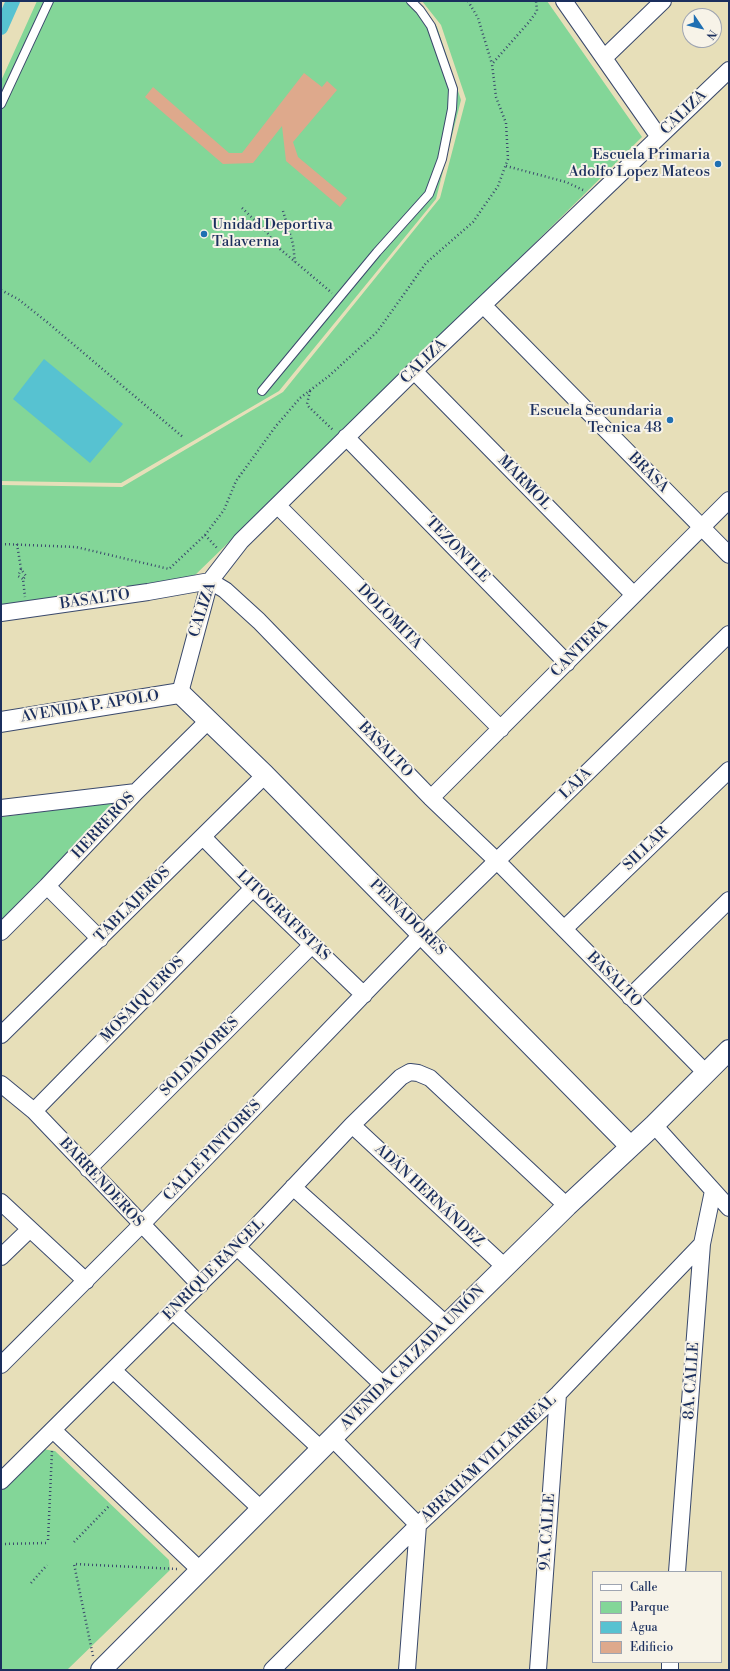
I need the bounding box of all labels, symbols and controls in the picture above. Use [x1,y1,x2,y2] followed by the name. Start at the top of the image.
[682,8,722,48] north arrow
[703,27,719,42] text: N
[657,87,711,139] street label: CALIZA
[568,146,710,181] place label: Escuela Primaria Adolfo Lopez Mateos
[713,159,723,169] marker: Escuela Primaria Adolfo Lopez Mateos
[212,216,333,251] place label: Unidad Deportiva Talaverna
[199,229,209,239] marker: Unidad Deportiva Talaverna
[397,336,451,388] street label: CALIZA
[530,402,662,437] place label: Escuela Secundaria Tecnica 48
[665,415,675,425] marker: Escuela Secundaria Tecnica 48
[624,449,672,497] street label: BRASA
[494,452,554,514] street label: MARMOL
[421,513,493,587] street label: TEZONTLE
[186,580,220,640] street label: CALIZA
[353,581,425,653] street label: DOLOMITA
[59,586,131,614] street label: BASALTO
[548,617,612,681] street label: CANTERA
[20,687,160,727] street label: AVENIDA P. APOLO
[354,718,416,782] street label: BASALTO
[556,765,596,803] street label: LAJA
[69,789,139,863] street label: HERREROS
[620,823,672,875] street label: SILLAR
[91,863,175,947] street label: TABLAJEROS
[233,867,333,965] street label: LITOGRAFISTAS
[365,876,449,960] street label: PEINADORES
[583,949,645,1011] street label: BASALTO
[97,953,189,1047] street label: MOSAIQUEROS
[157,1014,243,1100] street label: SOLDADORES
[160,1097,266,1205] street label: CALLE PINTORES
[55,1135,147,1231] street label: BARRENDEROS
[371,1141,487,1251] street label: ADÁN HERNÁNDEZ
[160,1216,268,1324] street label: ENRIQUE RANGEL
[337,1282,489,1434] street label: AVENIDA CALZADA UNIÓN
[680,1342,704,1420] street label: 8A. CALLE
[418,1392,560,1526] street label: ABRAHAM VILLARREAL
[536,1493,560,1571] street label: 9A. CALLE
[592,1571,722,1663] legend
[630,1580,657,1595] text: Calle
[630,1600,669,1615] text: Parque
[630,1620,658,1635] text: Agua
[630,1640,673,1655] text: Edificio

